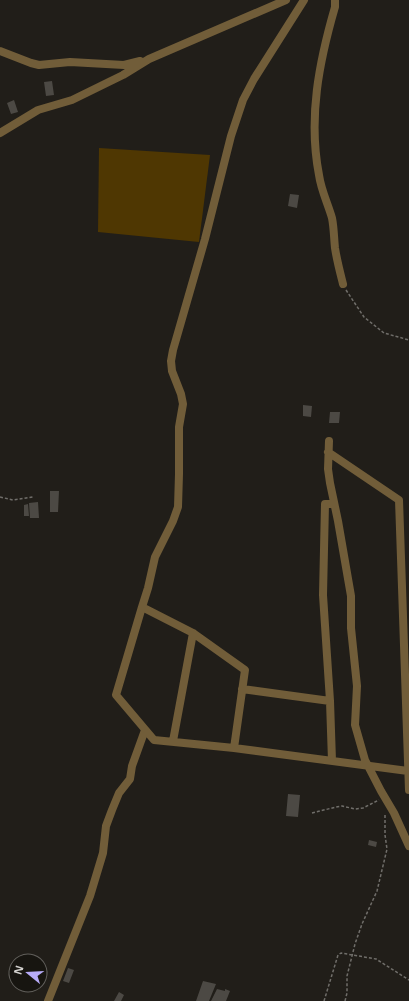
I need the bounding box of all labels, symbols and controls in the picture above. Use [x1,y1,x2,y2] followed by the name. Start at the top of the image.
[8,953,48,993] north arrow
[9,963,27,976] text: N

